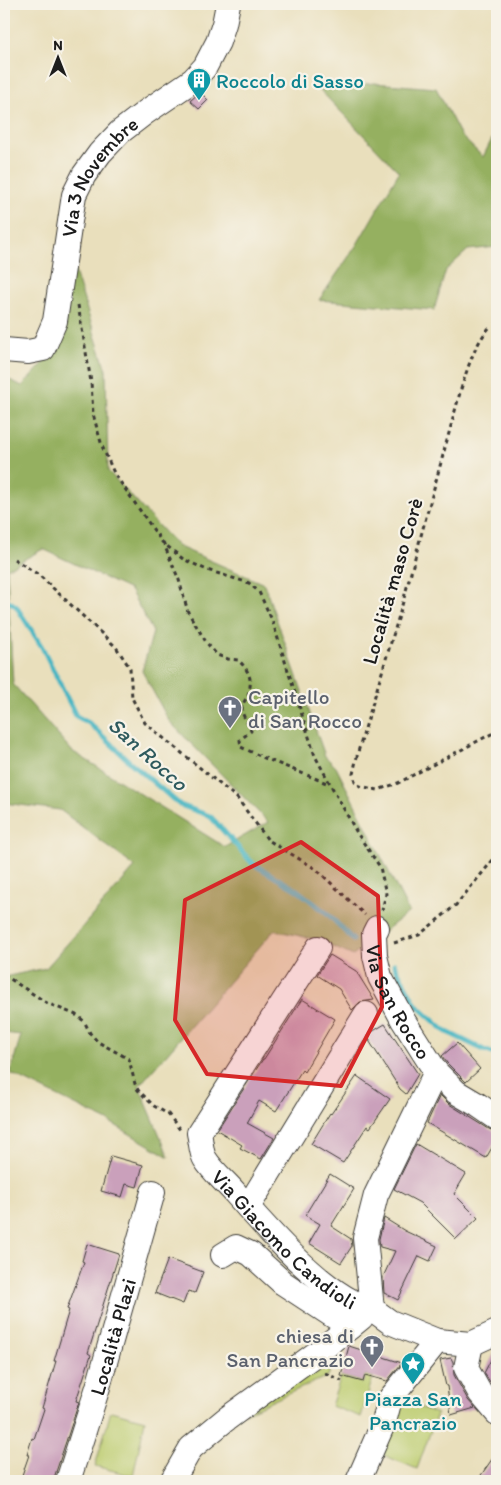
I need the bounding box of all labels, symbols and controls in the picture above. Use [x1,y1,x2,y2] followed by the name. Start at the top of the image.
[32,32,82,82] north arrow
[53,37,63,54] text: N
[186,67,212,101] building icon: Roccolo di Sasso
[216,68,364,93] place label: Roccolo di Sasso
[55,110,143,239] street label: Via 3 Novembre
[356,495,428,667] street label: Località maso Corè
[248,684,362,733] place label: Capitello di San Rocco
[217,695,243,729] church icon: Capitello di San Rocco
[103,711,194,797] water label: San Rocco
[362,944,437,1064] street label: Via San Rocco
[207,1164,361,1314] street label: Via Giacomo Candioli
[84,1275,141,1398] street label: Località Plazi
[226,1323,354,1372] place label: chiesa di San Pancrazio
[359,1334,385,1368] church icon: chiesa di San Pancrazio
[400,1351,426,1385] place icon: Piazza San Pancrazio
[364,1386,462,1435] place label: Piazza San Pancrazio

